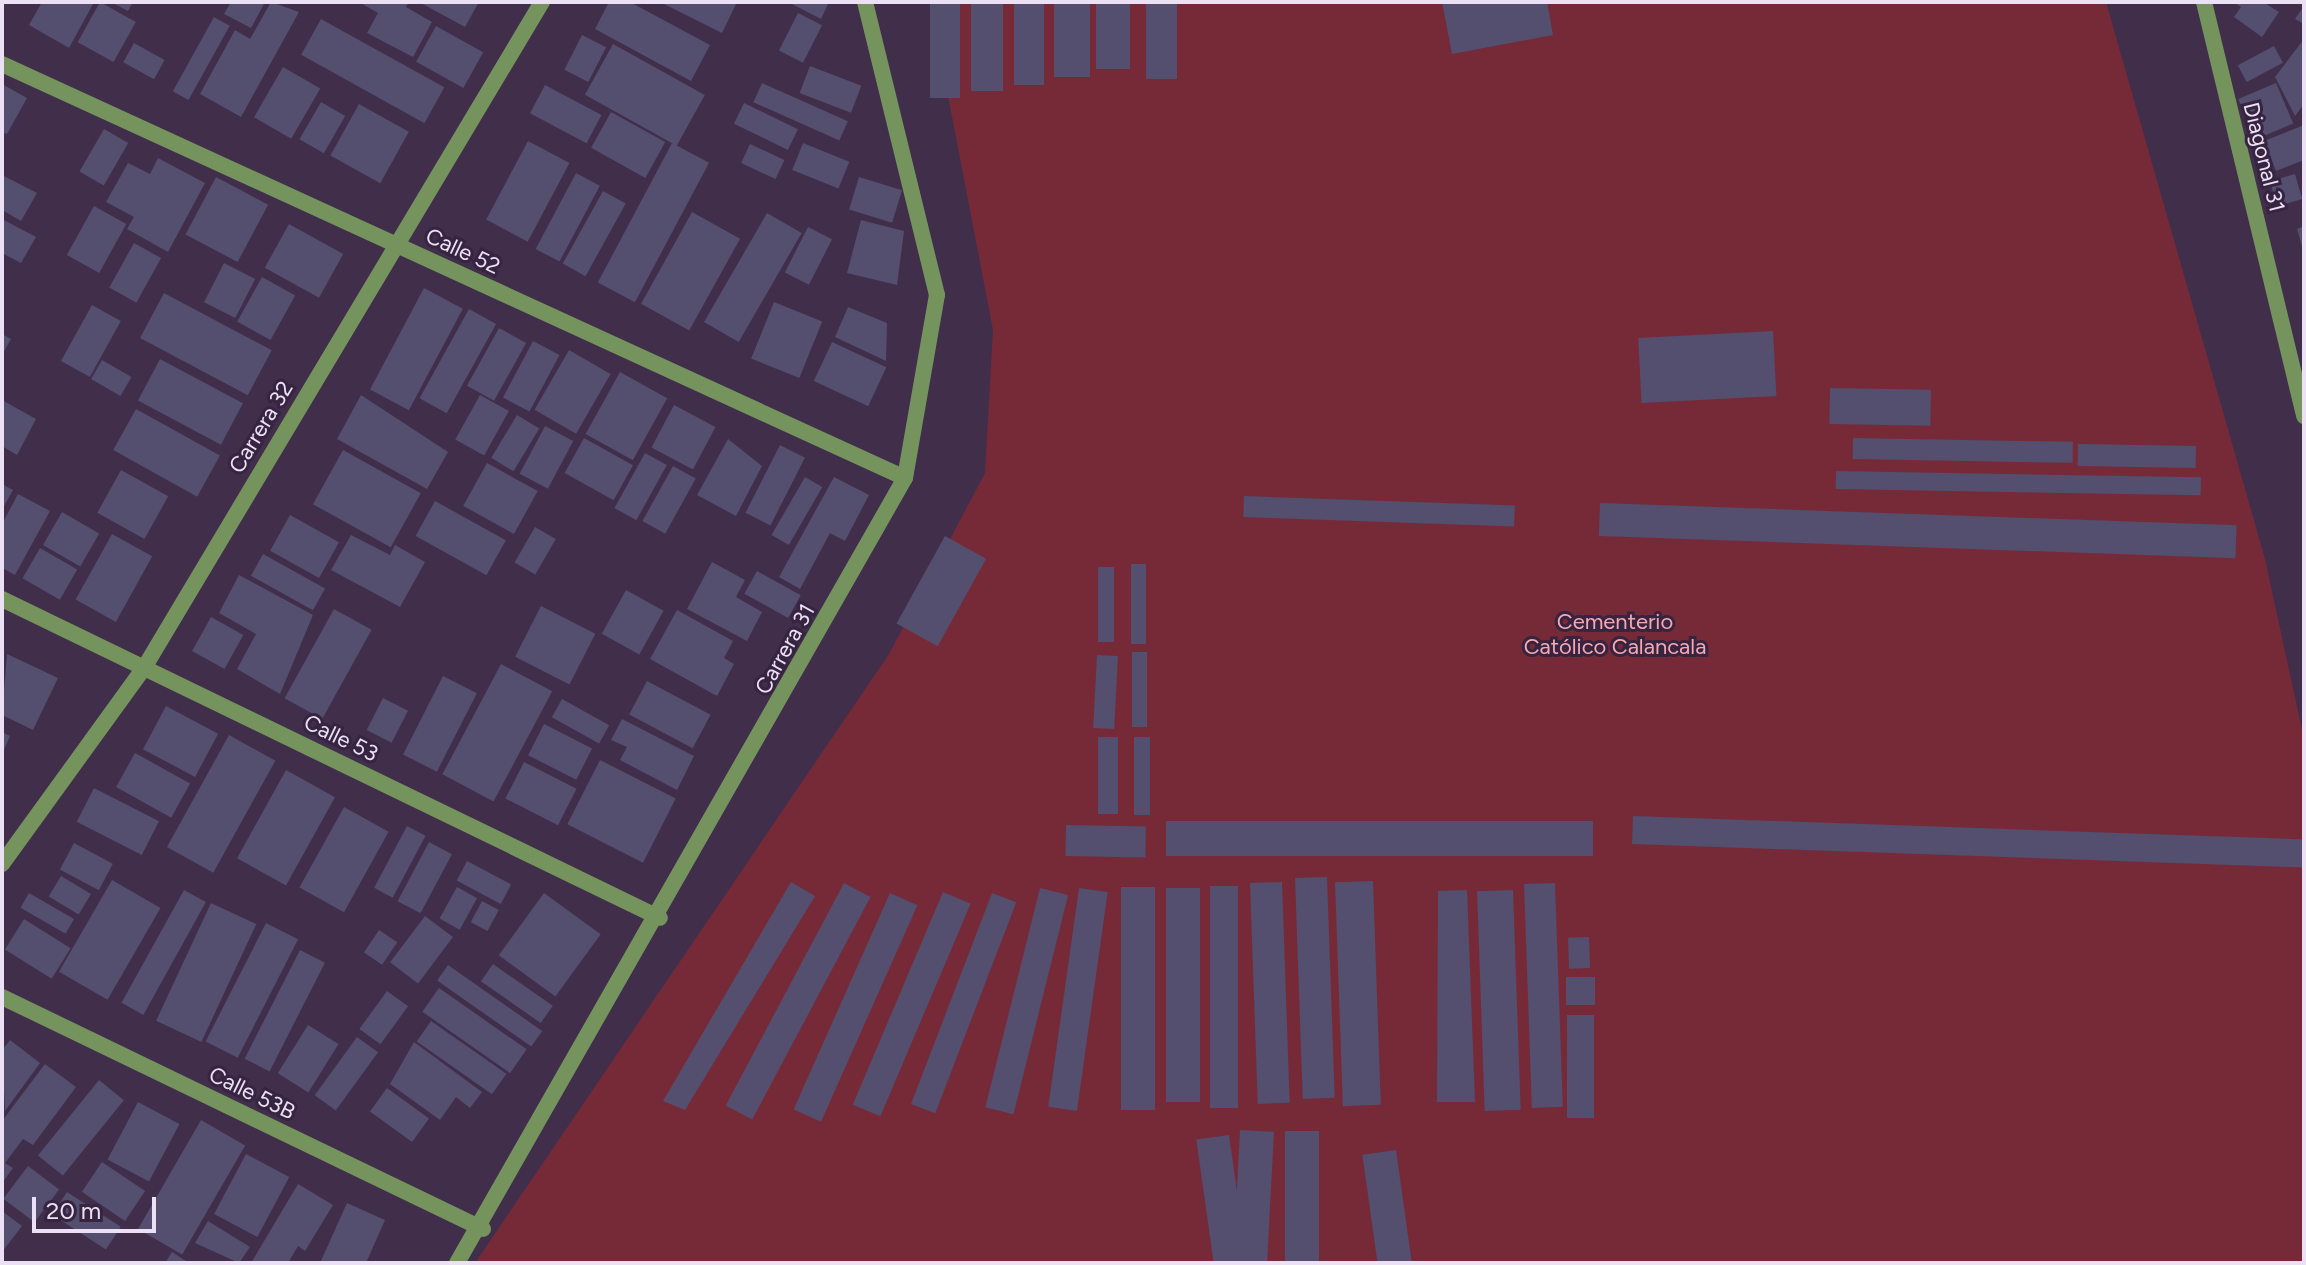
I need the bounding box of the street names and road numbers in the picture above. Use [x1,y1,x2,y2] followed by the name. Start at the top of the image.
[2238,99,2290,215] street label: Diagonal 31
[422,222,504,280] street label: Calle 52
[223,376,299,478] street label: Carrera 32
[749,599,821,699] street label: Carrera 31
[300,709,382,767] street label: Calle 53
[205,1061,299,1125] street label: Calle 53B

